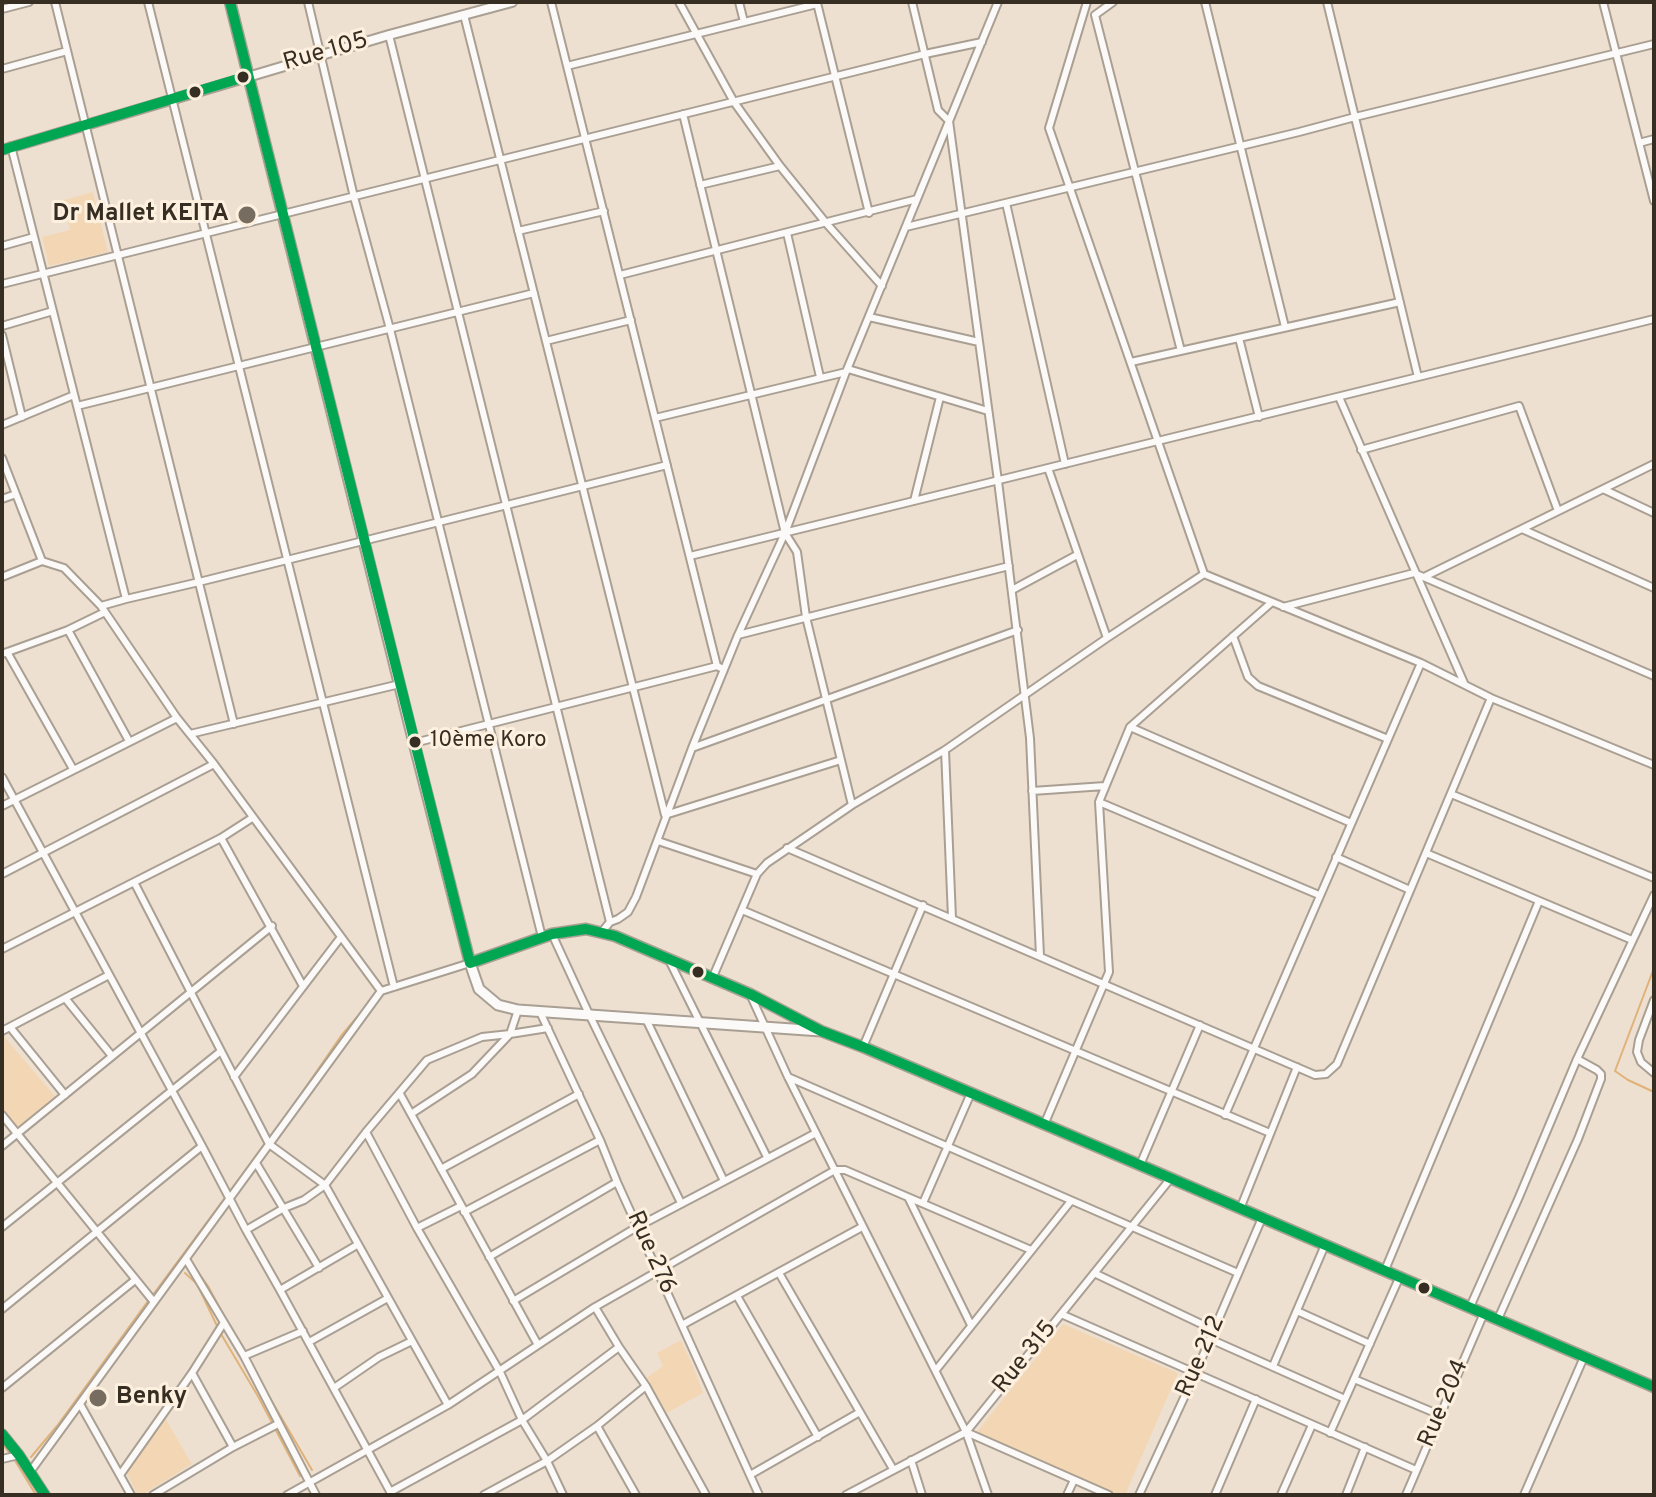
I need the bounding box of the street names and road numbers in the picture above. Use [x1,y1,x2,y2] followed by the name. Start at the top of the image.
[280,27,372,79] street label: Rue 105
[619,1207,681,1299] street label: Rue 276
[1171,1312,1233,1402] street label: Rue 212
[988,1316,1064,1400] street label: Rue 315
[1414,1356,1476,1452] street label: Rue 204

